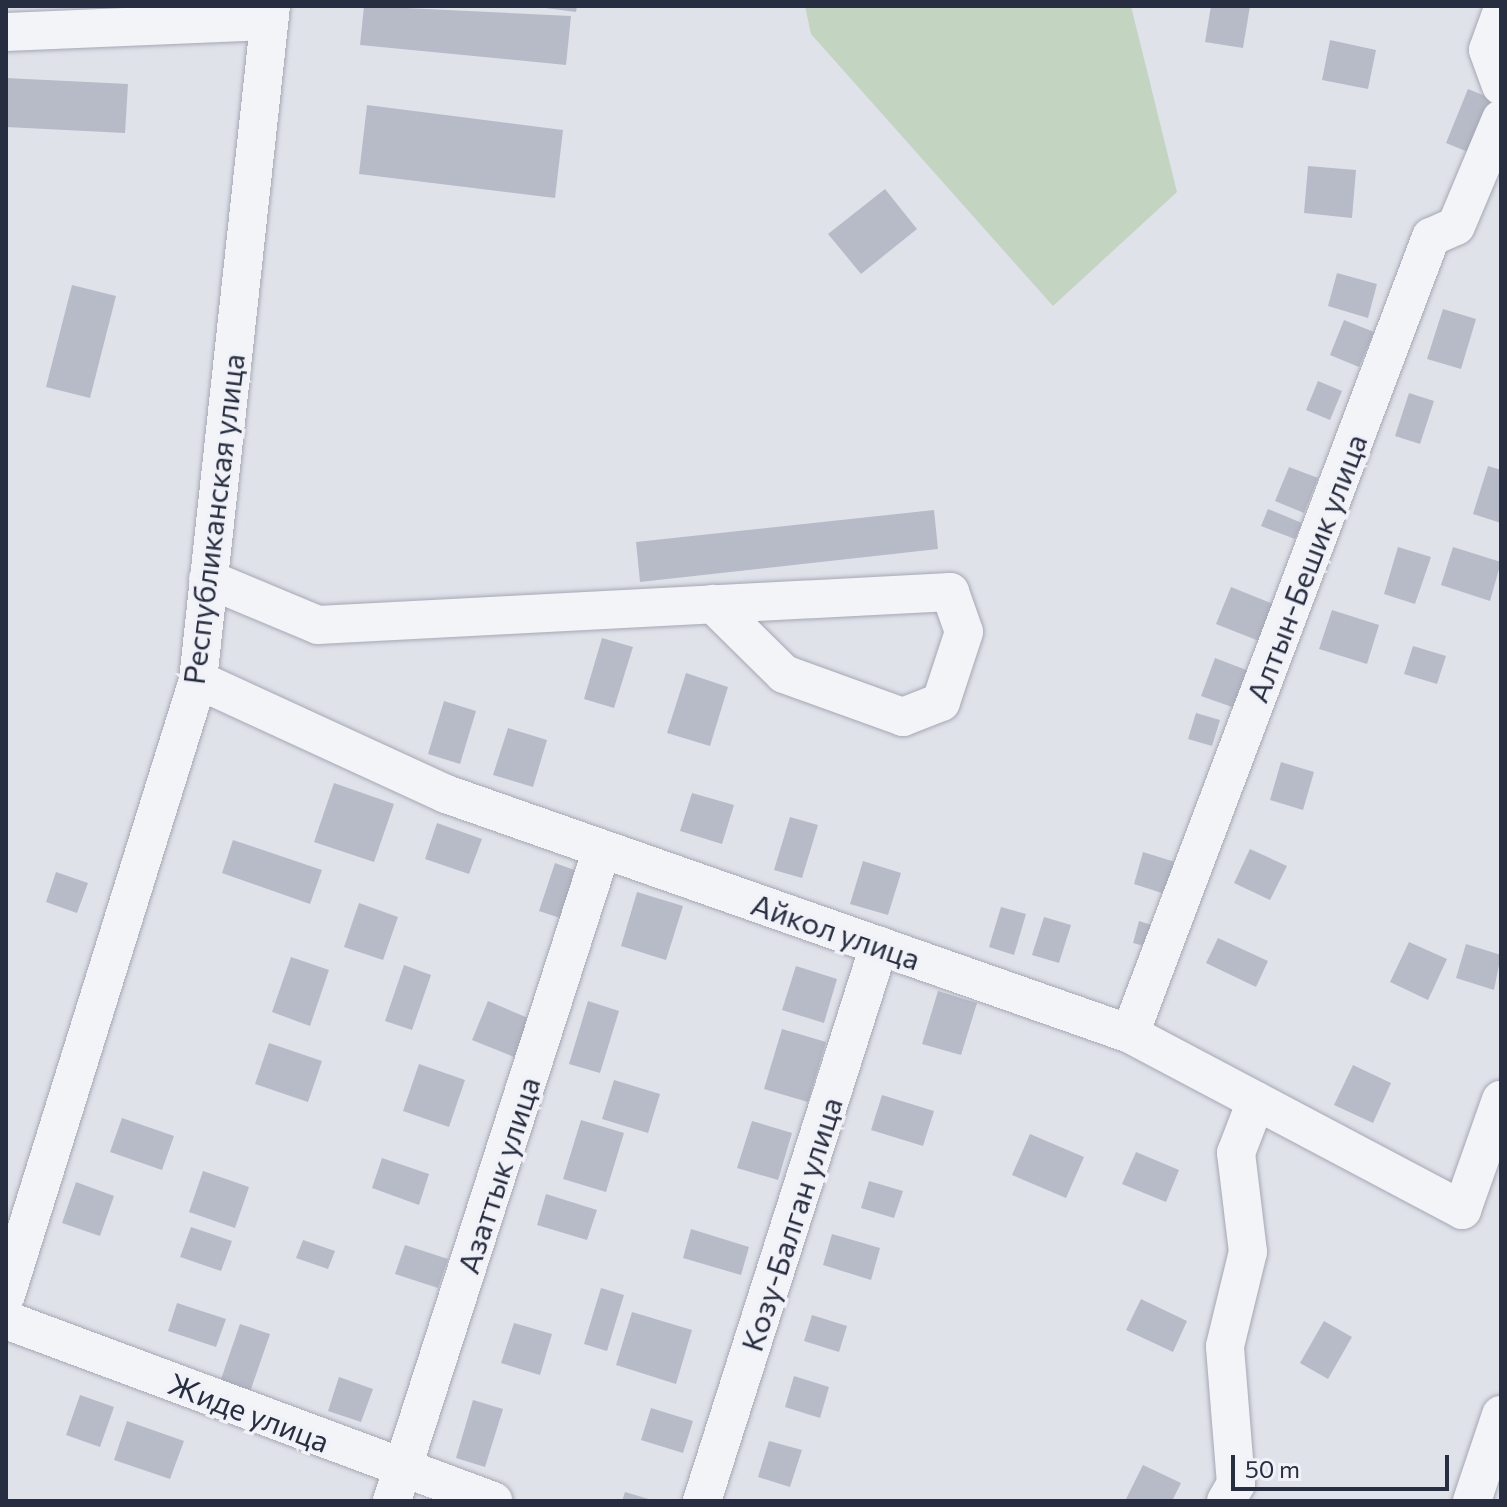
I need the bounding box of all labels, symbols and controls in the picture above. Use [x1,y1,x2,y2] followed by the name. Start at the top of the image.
[175,352,251,686] street label: Республиканская улица
[1238,429,1374,707] street label: Алтын-Бешик улица
[747,885,925,977] street label: Айкол улица
[449,1072,547,1278] street label: Азаттык улица
[733,1092,849,1356] street label: Козу-Балган улица
[163,1365,335,1459] street label: Жиде улица
[1235,1439,1453,1489] scale bar
[1245,1454,1300,1483] text: 50 m

